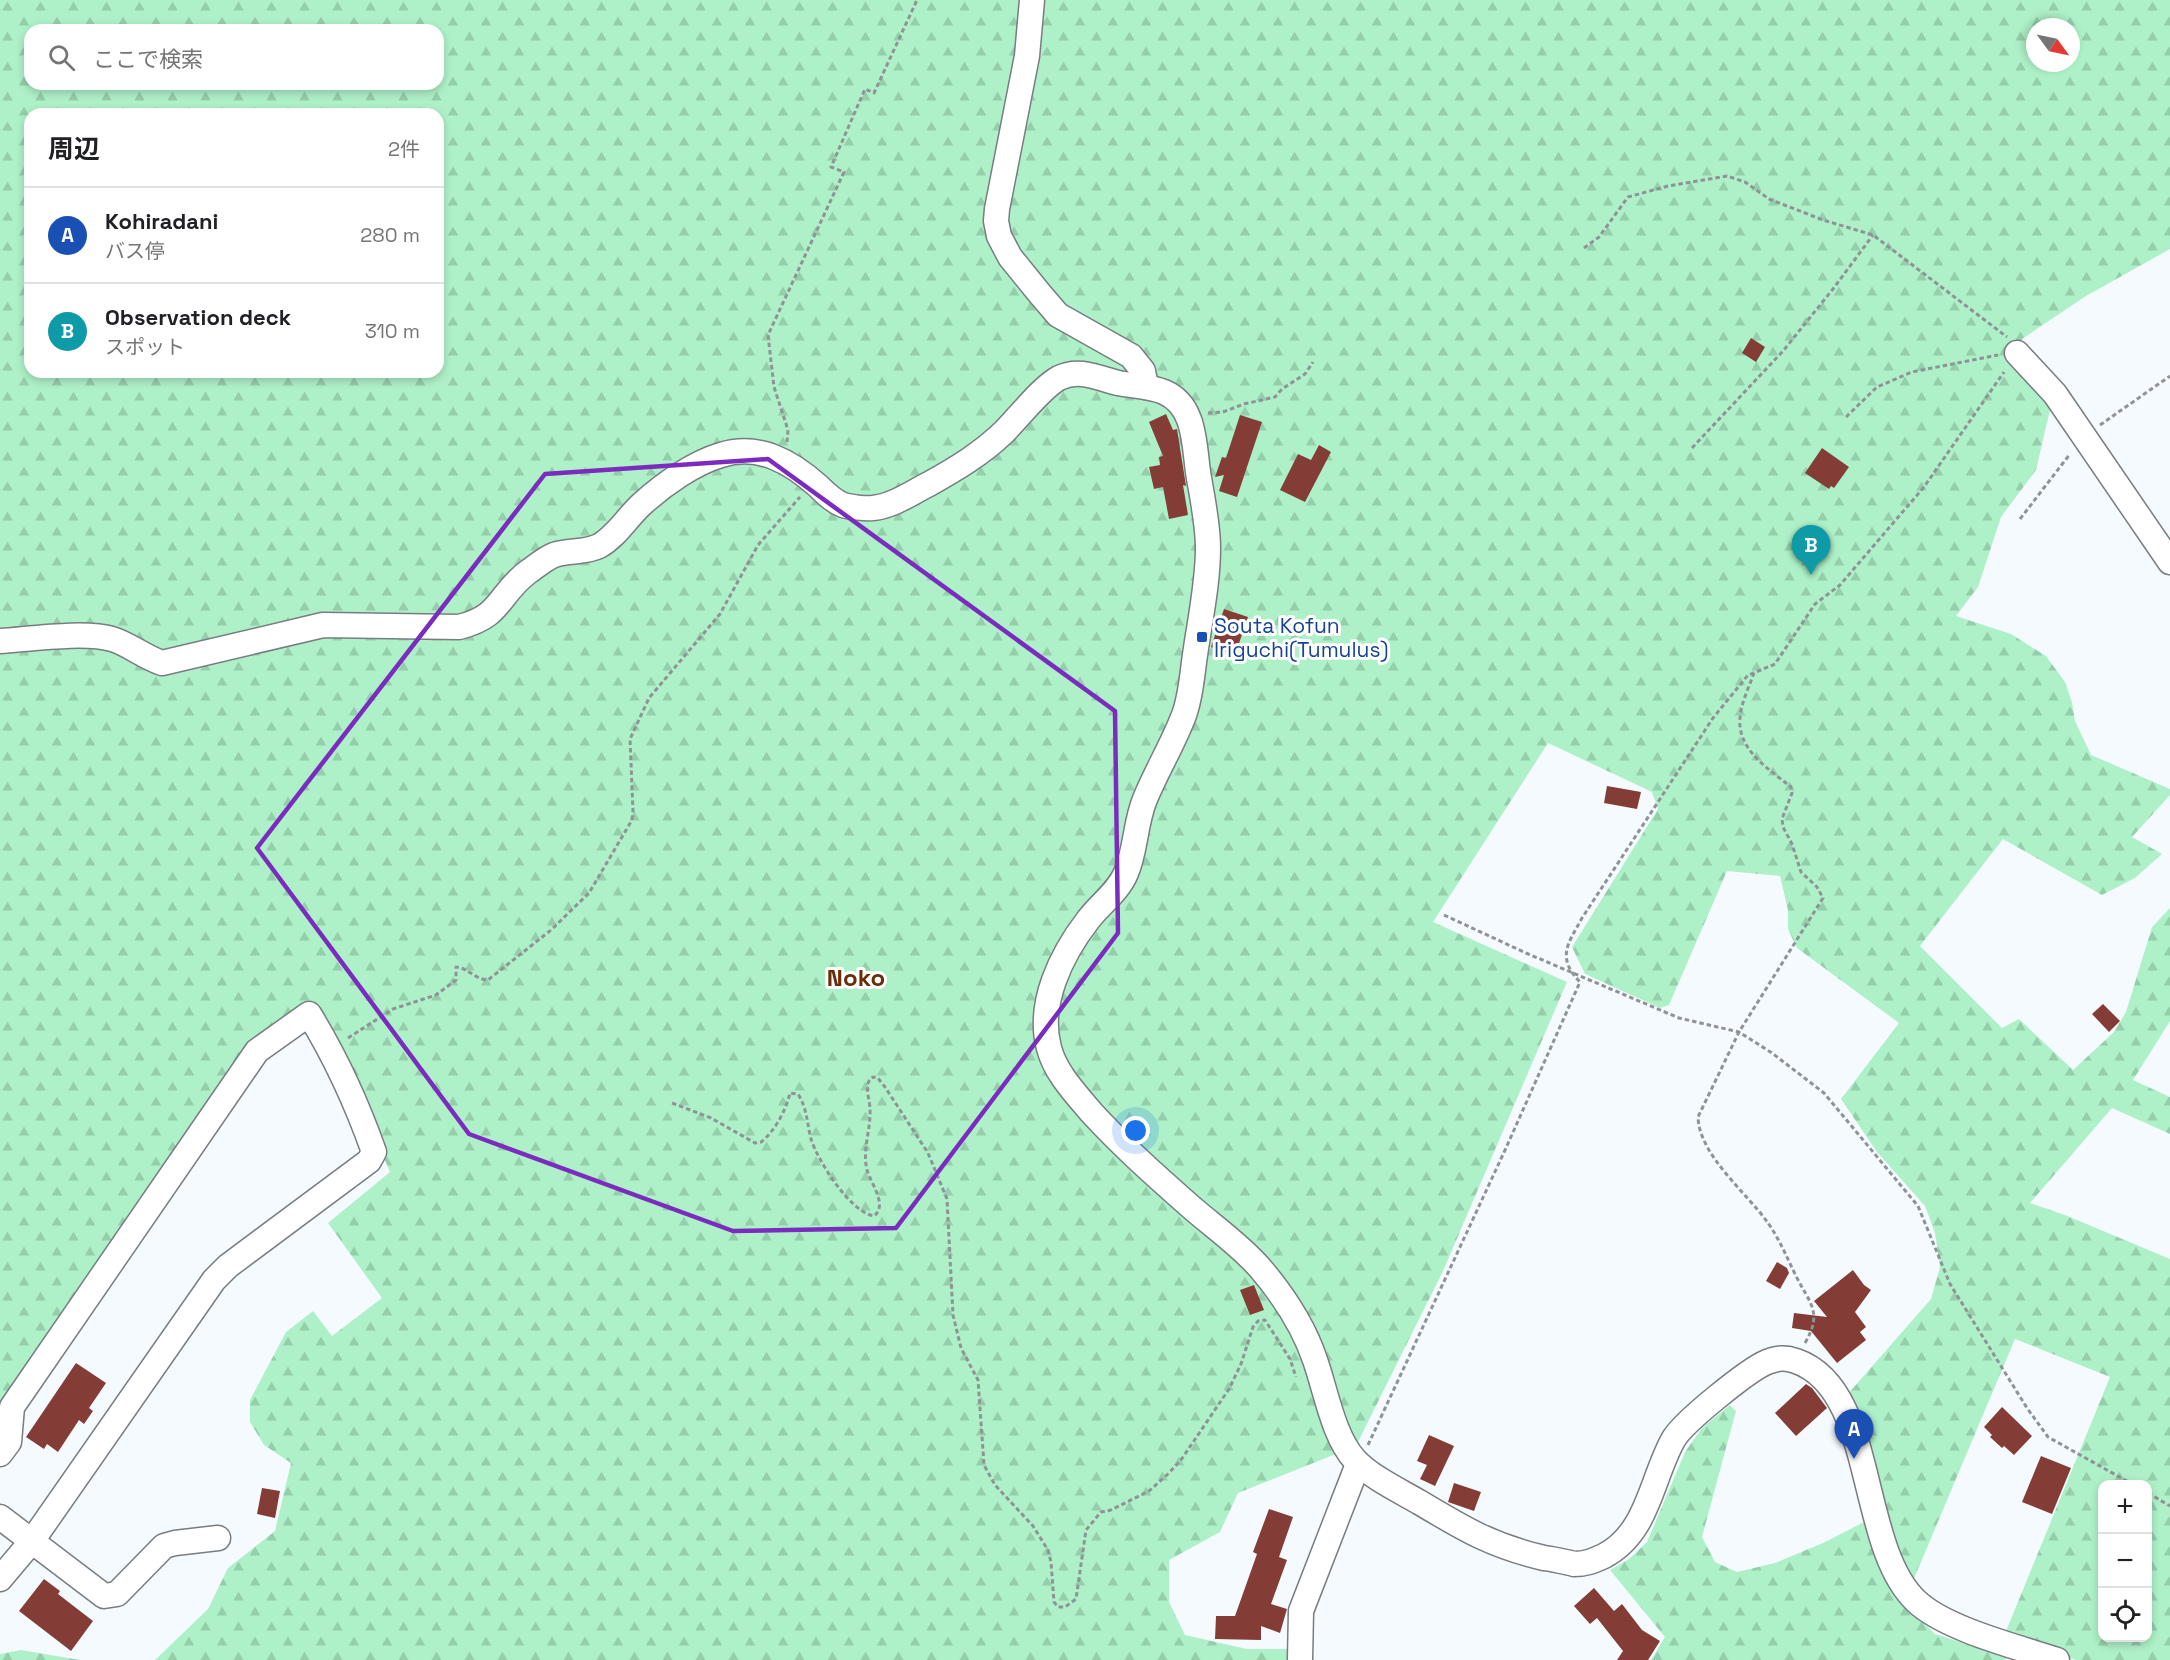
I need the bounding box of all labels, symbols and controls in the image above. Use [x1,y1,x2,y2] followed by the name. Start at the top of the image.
[2026,18,2080,72] north arrow
[24,24,444,90] search box
[45,41,78,74] icon: search
[93,45,203,73] text: ここで検索
[48,132,100,166] text: 周辺
[388,136,420,162] text: 2件
[105,207,218,235] text: Kohiradani
[61,222,74,248] text: A
[360,222,420,248] text: 280 m
[105,238,165,264] text: バス停
[105,303,291,331] text: Observation deck
[61,318,74,344] text: B
[365,318,420,344] text: 310 m
[105,334,185,360] text: スポット
[1792,526,1830,575] pin: B
[1214,612,1388,663] place label: Souta Kofun Iriguchi(Tumulus)
[1195,630,1209,644] marker: Souta Kofun Iriguchi(Tumulus)
[827,962,885,993] district label: Noko
[1121,1116,1150,1145] your location
[1834,1410,1874,1459] pin: A
[2098,1480,2152,1642] map controls
[2098,1480,2152,1534] button: +
[2098,1534,2152,1588] button: −
[2098,1588,2152,1642] button: locate

